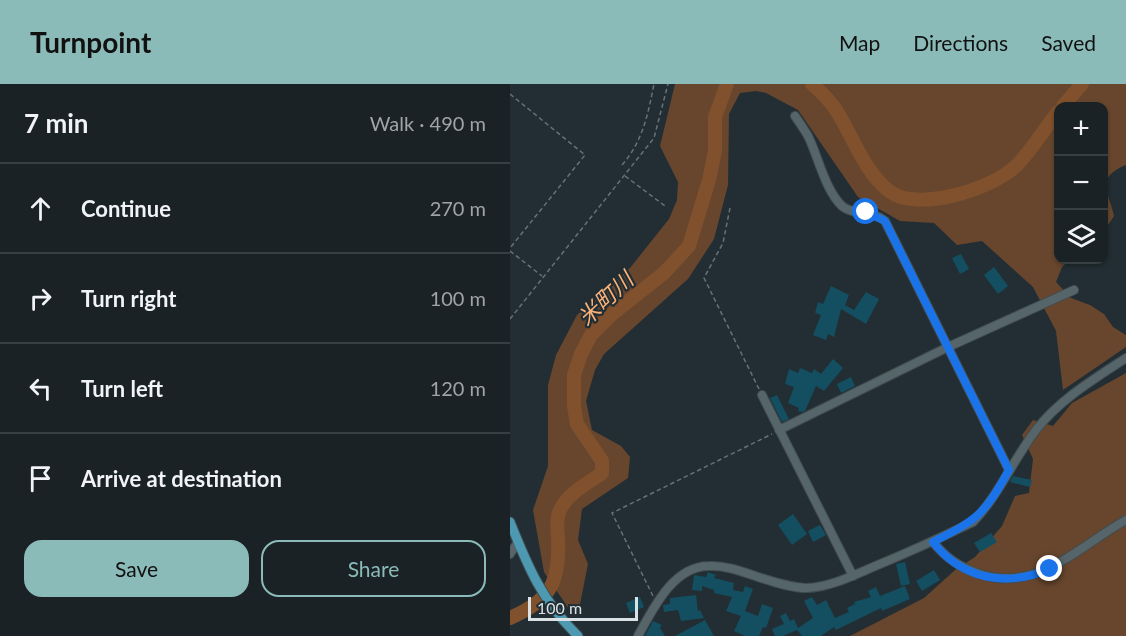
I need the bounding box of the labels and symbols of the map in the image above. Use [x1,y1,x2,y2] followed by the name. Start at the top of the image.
[852,198,878,224] route start
[572,264,640,330] water label: 米町川
[1036,555,1062,581] route end
[528,594,638,622] scale bar

